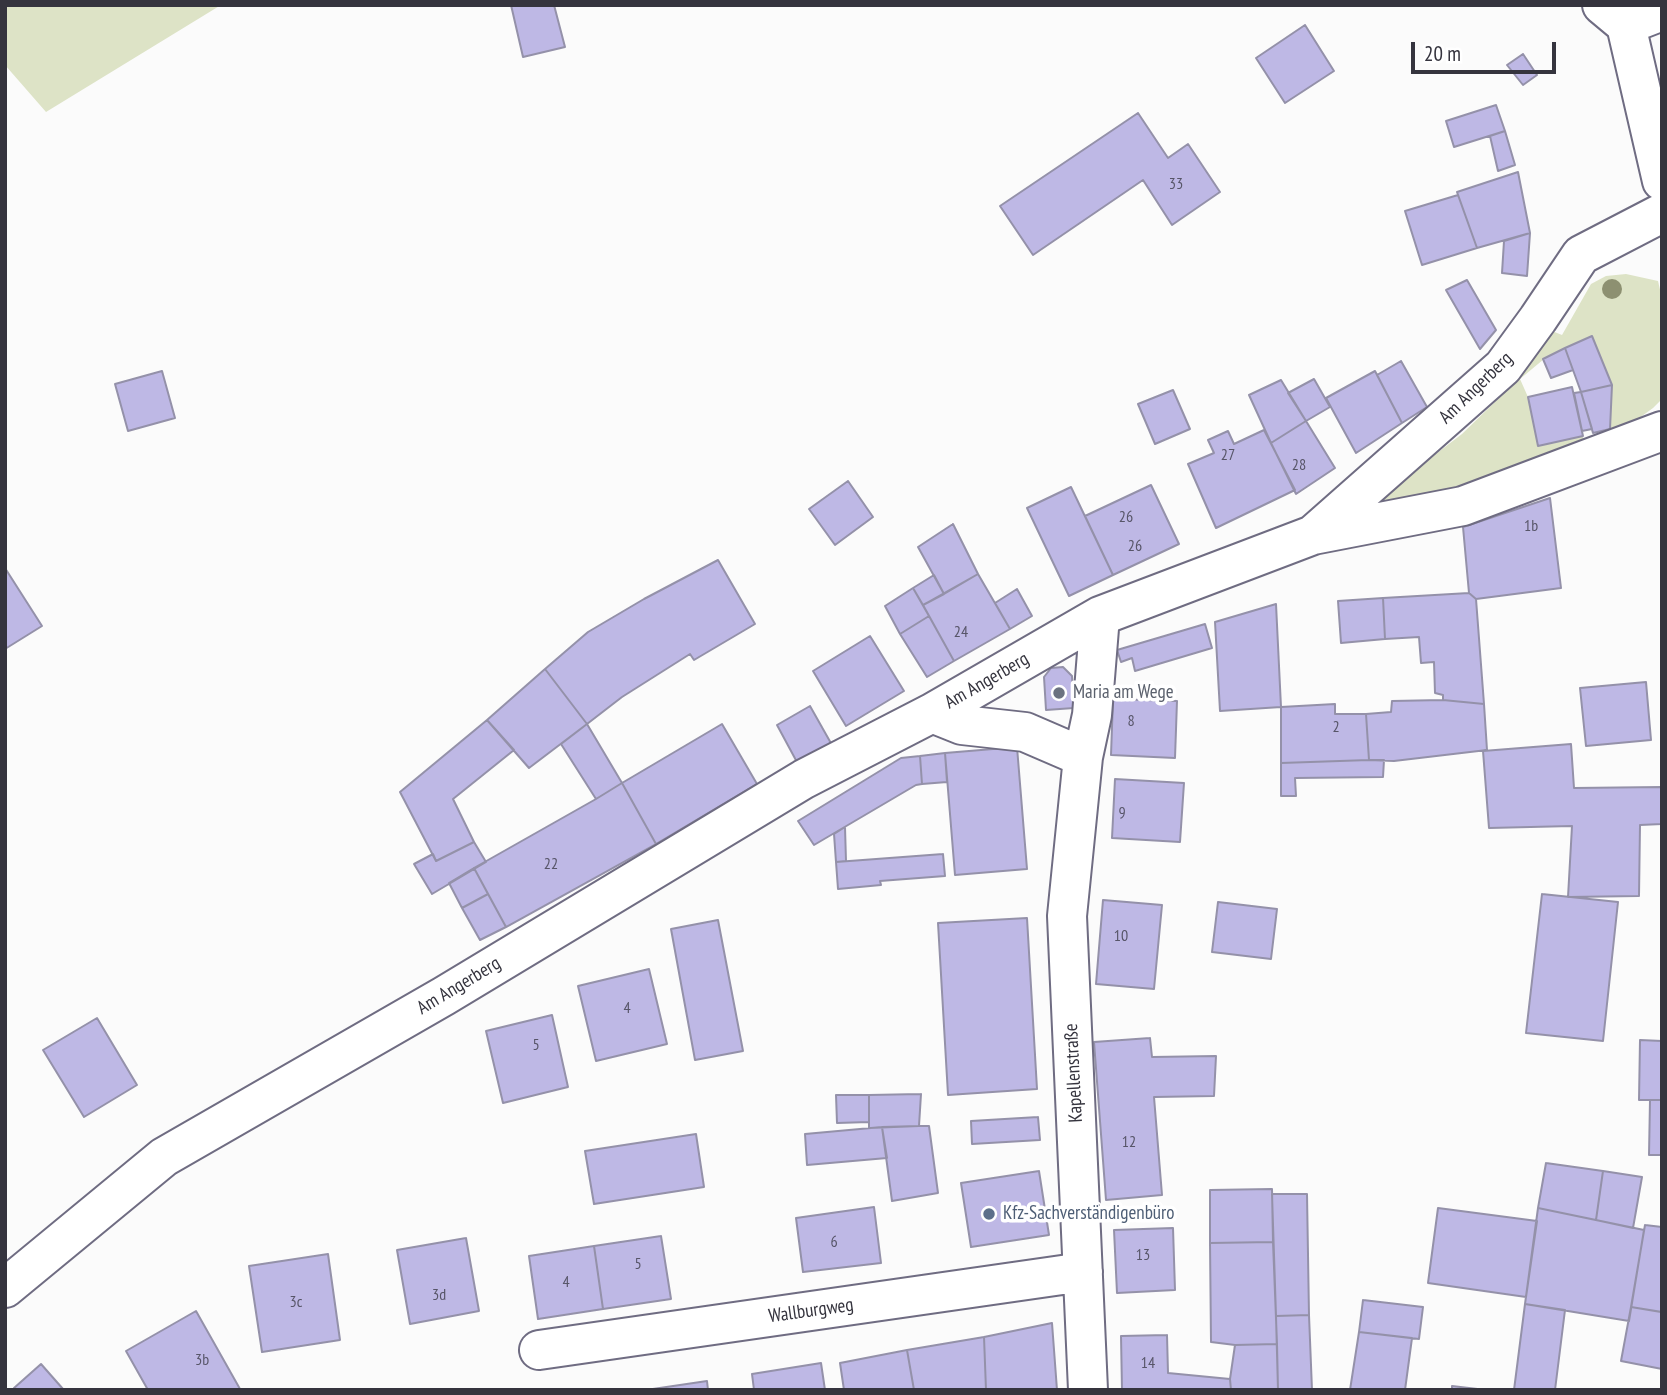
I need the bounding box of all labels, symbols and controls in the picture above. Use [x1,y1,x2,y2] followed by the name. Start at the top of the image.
[1415,28,1560,72] scale bar
[1424,40,1461,67] text: 20 m
[1169,174,1183,194] house number: 33
[1434,347,1518,429] street label: Am Angerberg
[1221,445,1235,465] house number: 27
[1292,455,1306,475] house number: 28
[1119,507,1133,527] house number: 26
[1524,516,1538,536] house number: 1b
[1128,536,1142,556] house number: 26
[954,622,968,642] house number: 24
[941,648,1033,714] street label: Am Angerberg
[1073,682,1173,704] place label: Maria am Wege
[1051,685,1067,701] marker: Maria am Wege
[1127,711,1135,731] house number: 8
[1332,717,1340,737] house number: 2
[1118,803,1126,823] house number: 9
[544,854,558,874] house number: 22
[1114,926,1128,946] house number: 10
[413,952,505,1020] street label: Am Angerberg
[623,998,631,1018] house number: 4
[1060,1023,1088,1123] street label: Kapellenstraße
[532,1035,540,1055] house number: 5
[1122,1132,1136,1152] house number: 12
[1003,1203,1175,1225] place label: Kfz-Sachverständigenbüro
[981,1206,997,1222] marker: Kfz-Sachverständigenbüro
[830,1232,838,1252] house number: 6
[1136,1245,1150,1265] house number: 13
[634,1254,642,1274] house number: 5
[562,1272,570,1292] house number: 4
[432,1285,446,1305] house number: 3d
[290,1292,302,1312] house number: 3c
[767,1294,855,1328] street label: Wallburgweg
[195,1350,209,1370] house number: 3b
[1141,1353,1155,1373] house number: 14

